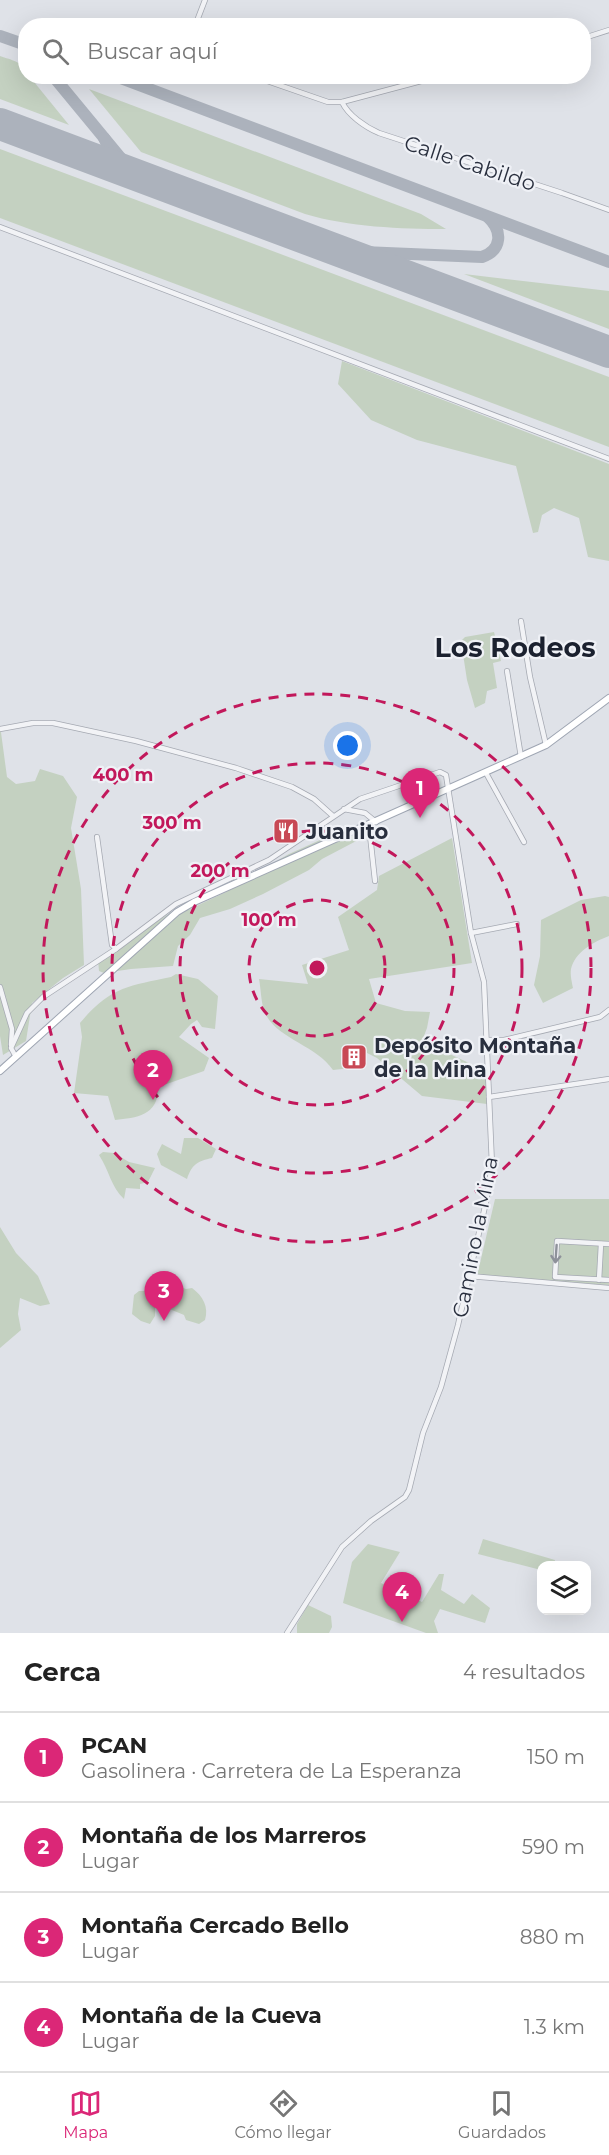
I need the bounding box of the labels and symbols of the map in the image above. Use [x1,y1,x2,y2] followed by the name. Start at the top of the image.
[401,130,539,196] street label: Calle Cabildo
[434,631,596,664] district label: Los Rodeos
[333,731,362,760] your location
[93,764,153,786] text: 400 m
[400,768,440,818] pin: 1
[141,812,202,834] text: 300 m
[271,816,301,846] restaurant icon: Juanito
[305,819,388,844] place label: Juanito
[190,860,250,882] text: 200 m
[241,909,297,931] text: 100 m
[307,958,327,978] centre of rings
[374,1033,576,1082] place label: Depósito Montaña de la Mina
[339,1042,369,1072] building icon: Depósito Montaña de la Mina
[134,1050,172,1100] pin: 2
[447,1154,503,1320] street label: Camino la Mina
[551,1244,562,1264] one-way arrow
[144,1272,184,1321] pin: 3
[382,1572,422,1622] pin: 4

